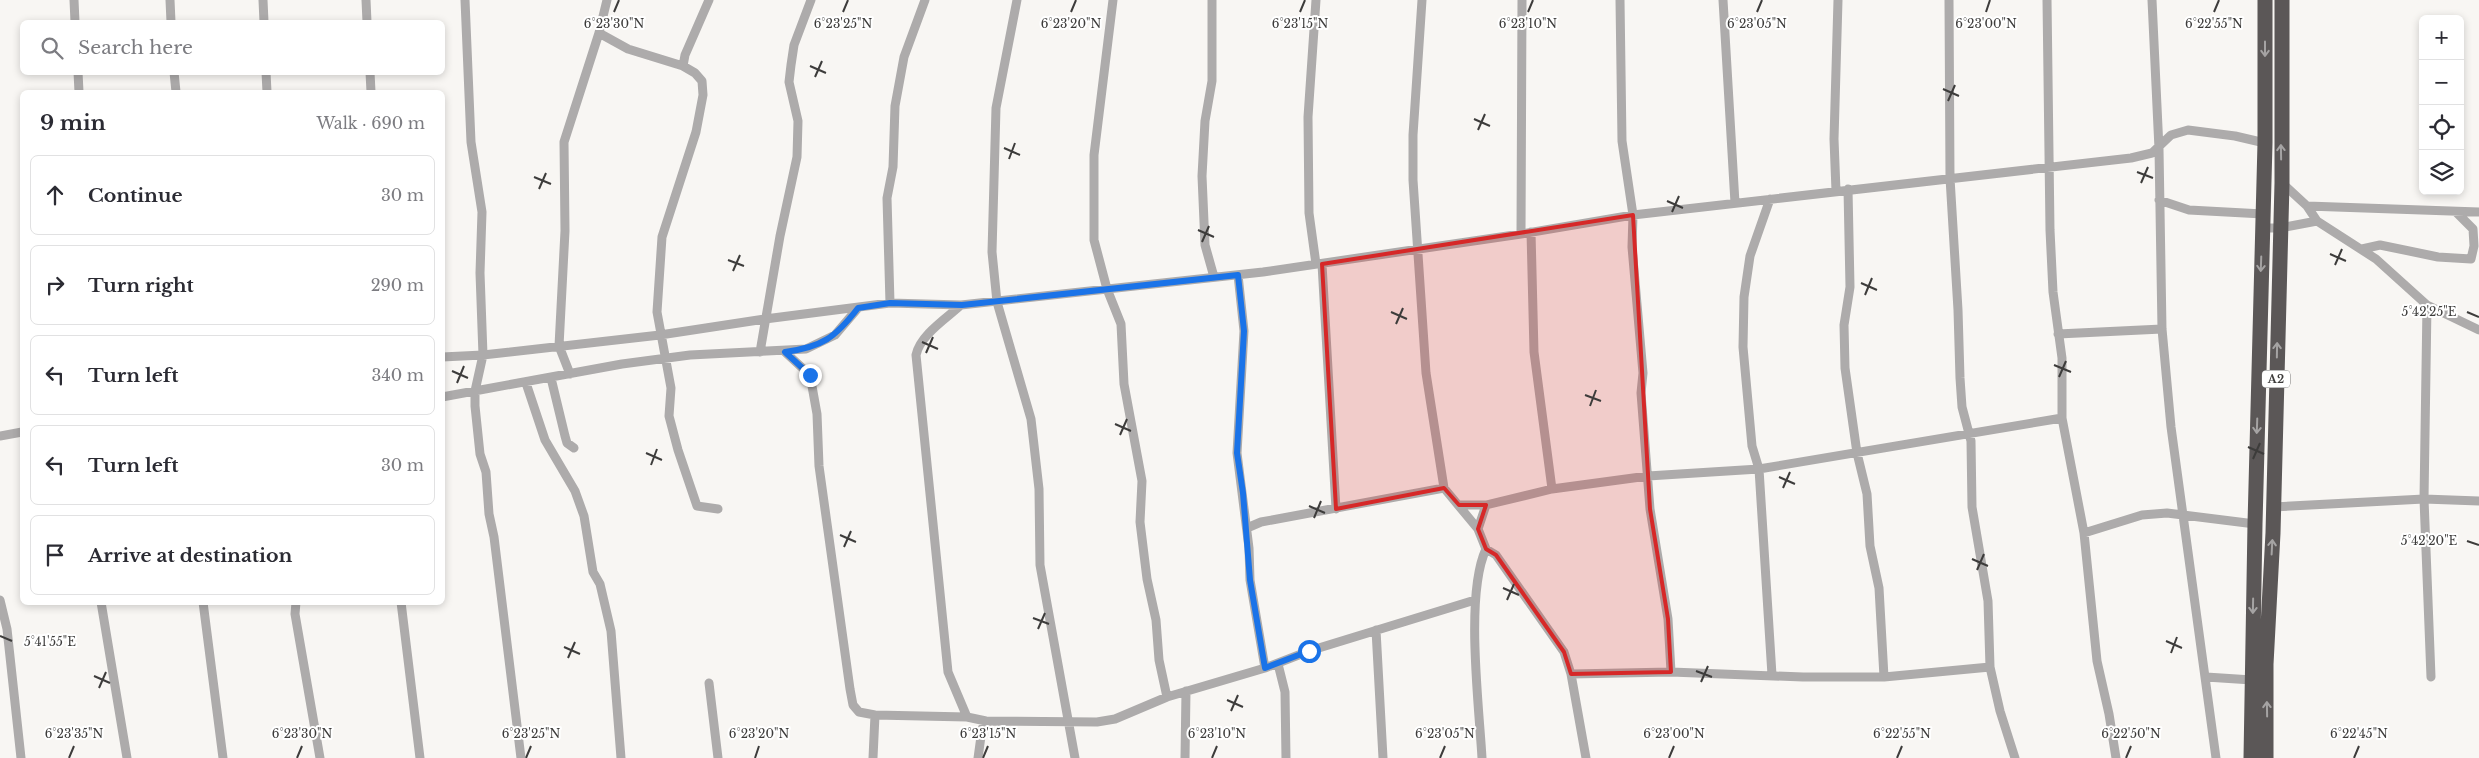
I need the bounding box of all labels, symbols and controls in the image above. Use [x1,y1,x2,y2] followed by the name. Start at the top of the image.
[2419,15,2464,195] map controls
[2419,15,2464,60] button: +
[584,16,644,31] text: 6°23'30"N
[814,16,873,31] text: 6°23'25"N
[1041,16,1101,31] text: 6°23'20"N
[1272,16,1328,31] text: 6°23'15"N
[1499,16,1557,31] text: 6°23'10"N
[1727,16,1787,31] text: 6°23'05"N
[1955,16,2017,31] text: 6°23'00"N
[2185,16,2243,31] text: 6°22'55"N
[20,20,445,75] search box
[38,34,66,62] icon: search
[78,36,193,59] text: Search here
[2260,40,2270,56] one-way arrow
[2419,60,2464,105] button: −
[2419,105,2464,150] button: locate
[40,110,106,136] text: 9 min
[316,113,425,133] text: Walk · 690 m
[2276,144,2286,160] one-way arrow
[2419,150,2464,195] button: layers
[41,181,69,209] icon: ahead
[88,184,183,207] text: Continue
[381,185,424,205] text: 30 m
[2257,255,2266,271] one-way arrow
[41,271,69,299] icon: right
[88,274,194,297] text: Turn right
[371,275,424,295] text: 290 m
[2402,304,2457,319] text: 5°42'25"E
[2272,342,2282,358] one-way arrow
[41,361,69,389] icon: left
[88,364,179,387] text: Turn left
[799,364,822,387] route end
[372,365,424,385] text: 340 m
[2262,370,2290,388] road number: A2
[2252,418,2262,434] one-way arrow
[41,451,69,479] icon: left
[88,454,179,477] text: Turn left
[381,455,424,475] text: 30 m
[2401,533,2458,548] text: 5°42'20"E
[2267,539,2277,556] one-way arrow
[41,541,69,569] icon: arrive
[88,544,292,567] text: Arrive at destination
[2248,598,2258,614] one-way arrow
[24,634,76,649] text: 5°41'55"E
[1298,640,1321,663] route start
[2262,702,2272,718] one-way arrow
[45,726,104,741] text: 6°23'35"N
[272,726,332,741] text: 6°23'30"N
[502,726,561,741] text: 6°23'25"N
[729,726,789,741] text: 6°23'20"N
[960,726,1016,741] text: 6°23'15"N
[1188,726,1246,741] text: 6°23'10"N
[1415,726,1475,741] text: 6°23'05"N
[1643,726,1705,741] text: 6°23'00"N
[1873,726,1931,741] text: 6°22'55"N
[2101,726,2161,741] text: 6°22'50"N
[2330,726,2388,741] text: 6°22'45"N

